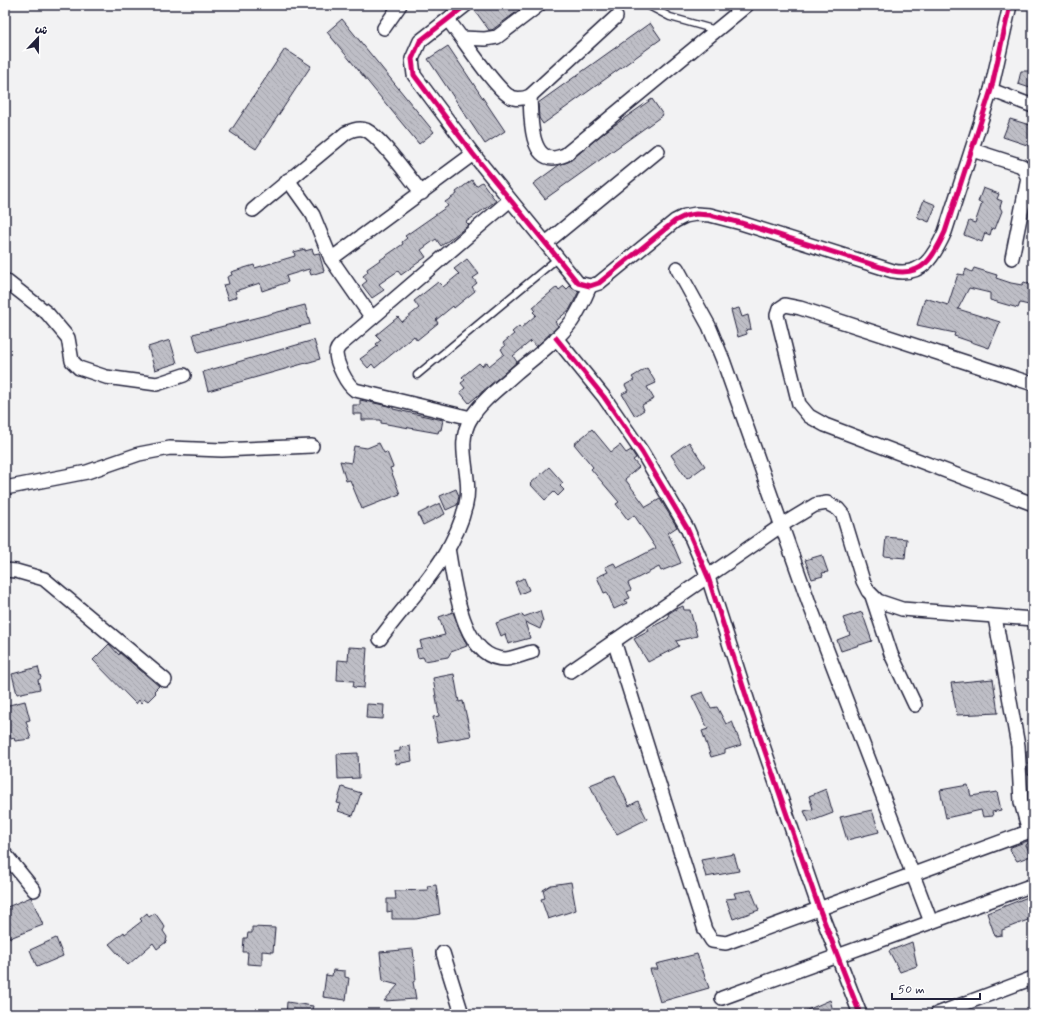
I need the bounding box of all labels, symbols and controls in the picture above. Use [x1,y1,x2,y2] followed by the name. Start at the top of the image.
[18,18,58,58] north arrow
[33,21,50,38] text: ش
[892,975,980,1001] scale bar
[898,982,925,998] text: 50 m

